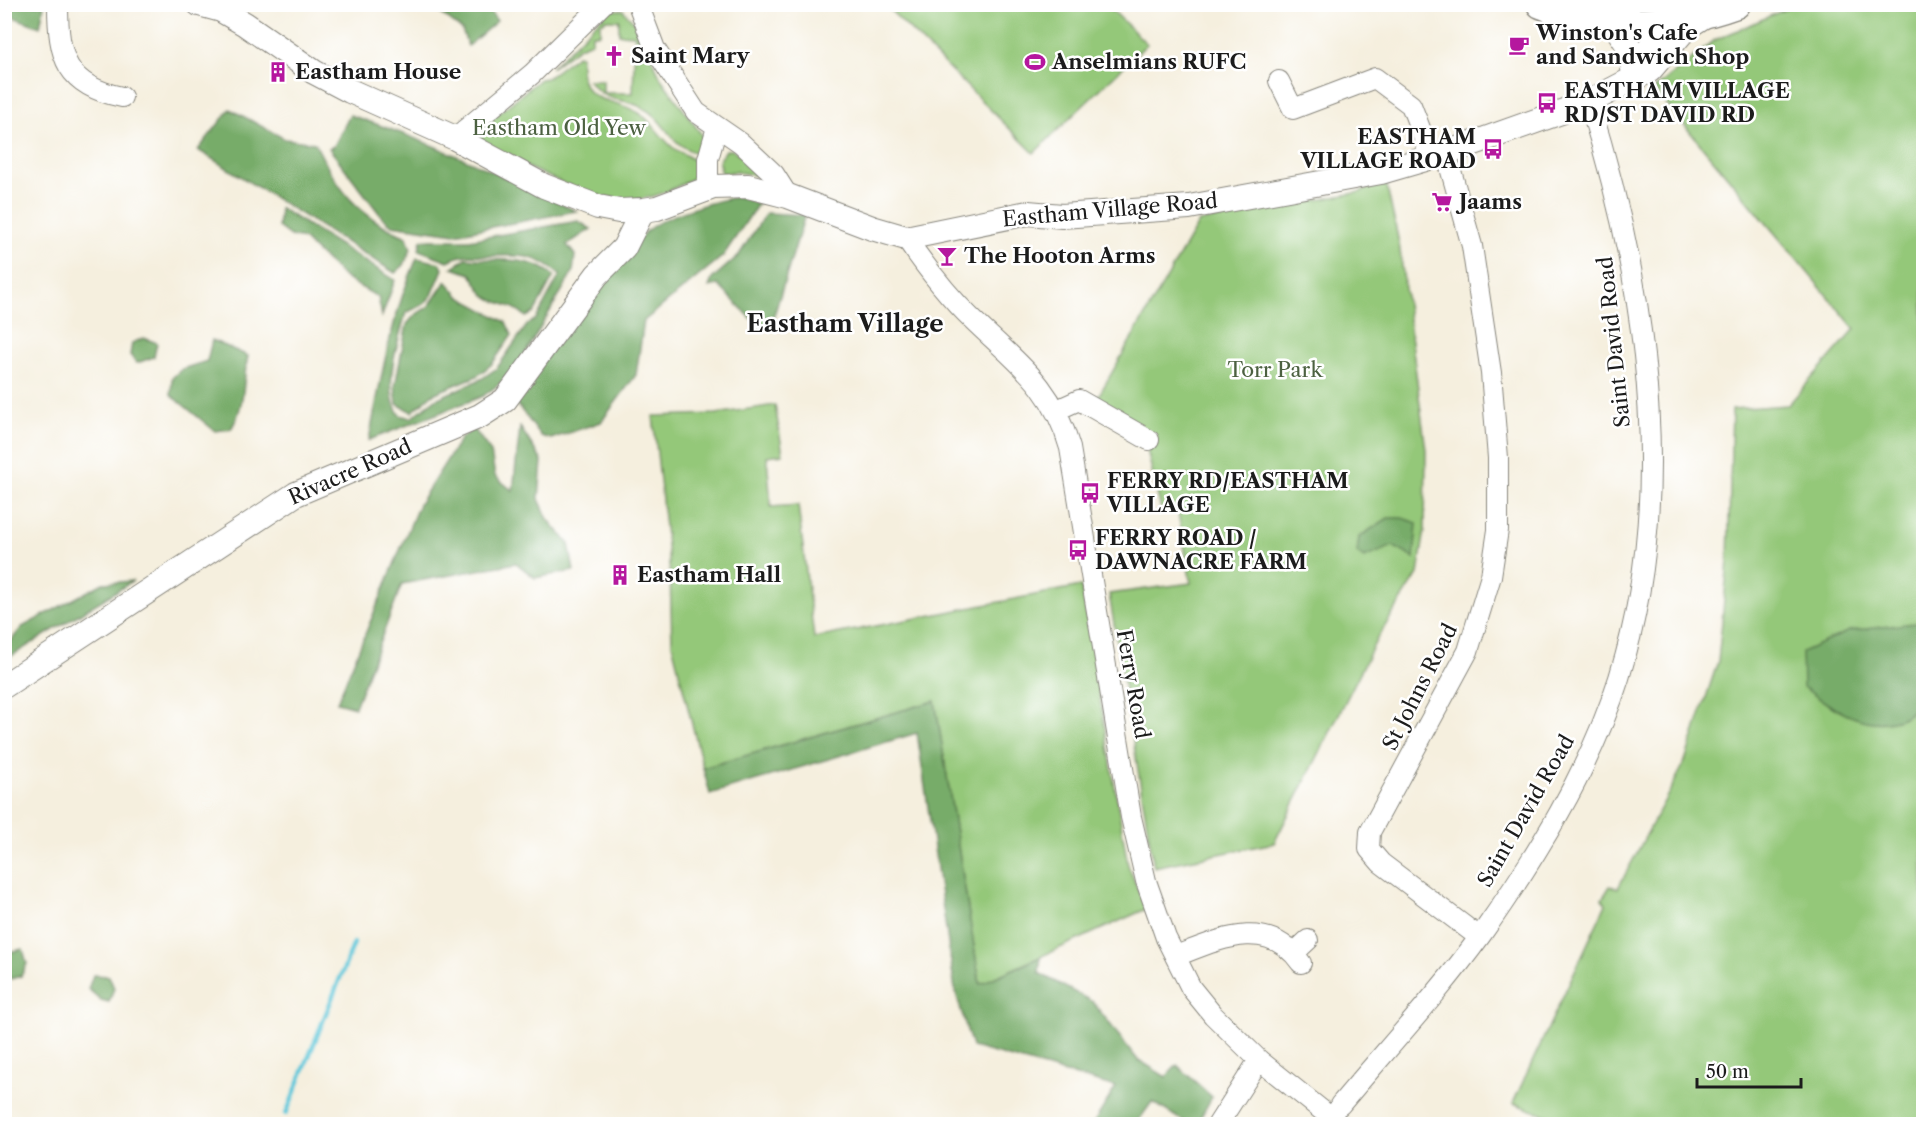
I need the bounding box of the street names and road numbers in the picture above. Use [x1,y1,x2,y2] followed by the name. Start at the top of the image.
[1001,188,1219,231] street label: Eastham Village Road
[1592,255,1635,429] street label: Saint David Road
[284,433,415,510] street label: Rivacre Road
[1377,619,1462,754] street label: St Johns Road
[1112,627,1155,741] street label: Ferry Road
[1472,730,1579,891] street label: Saint David Road

